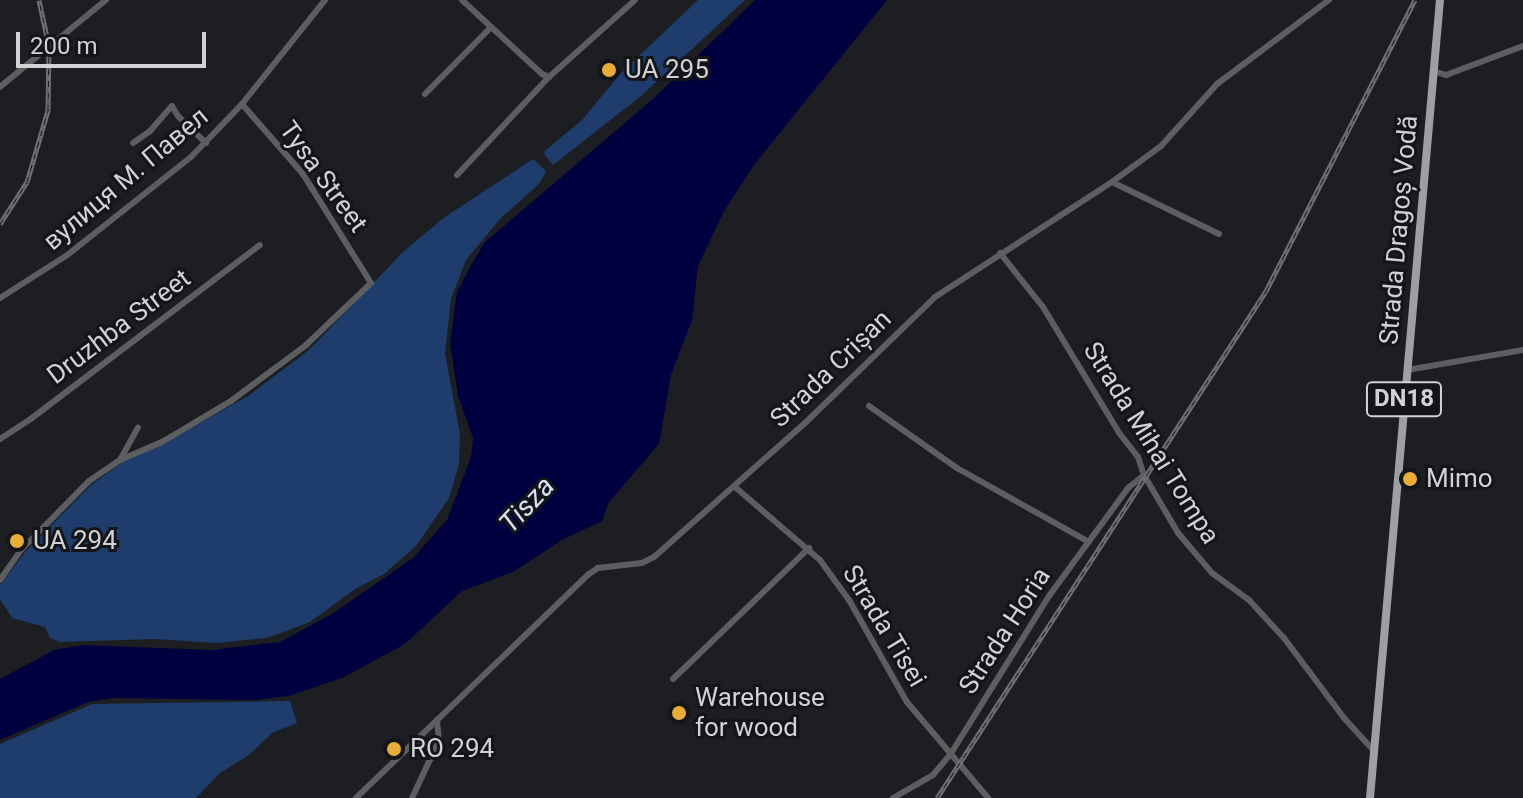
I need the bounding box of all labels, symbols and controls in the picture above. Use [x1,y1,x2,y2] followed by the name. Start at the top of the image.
[20,16,210,66] scale bar
[30,32,97,60] text: 200 m
[625,54,709,86] place label: UA 295
[600,61,618,79] marker: UA 295
[37,101,215,257] street label: вулиця М. Павел
[1373,114,1425,346] street label: Strada Dragoș Vodă
[272,115,374,239] street label: Tysa Street
[41,263,197,391] street label: Druzhba Street
[764,304,898,434] street label: Strada Crișan
[1076,336,1226,550] street label: Strada Mihai Tompa
[1364,379,1444,419] road number: DN18
[1426,463,1493,495] place label: Mimo
[493,470,561,540] water label: Tisza
[1401,470,1419,488] marker: Mimo
[33,525,117,557] place label: UA 294
[8,532,26,550] marker: UA 294
[835,559,933,693] street label: Strada Tisei
[953,562,1057,700] street label: Strada Horia
[695,682,825,744] place label: Warehouse for wood
[670,704,688,722] marker: Warehouse for wood
[410,733,494,765] place label: RO 294
[385,740,403,758] marker: RO 294

